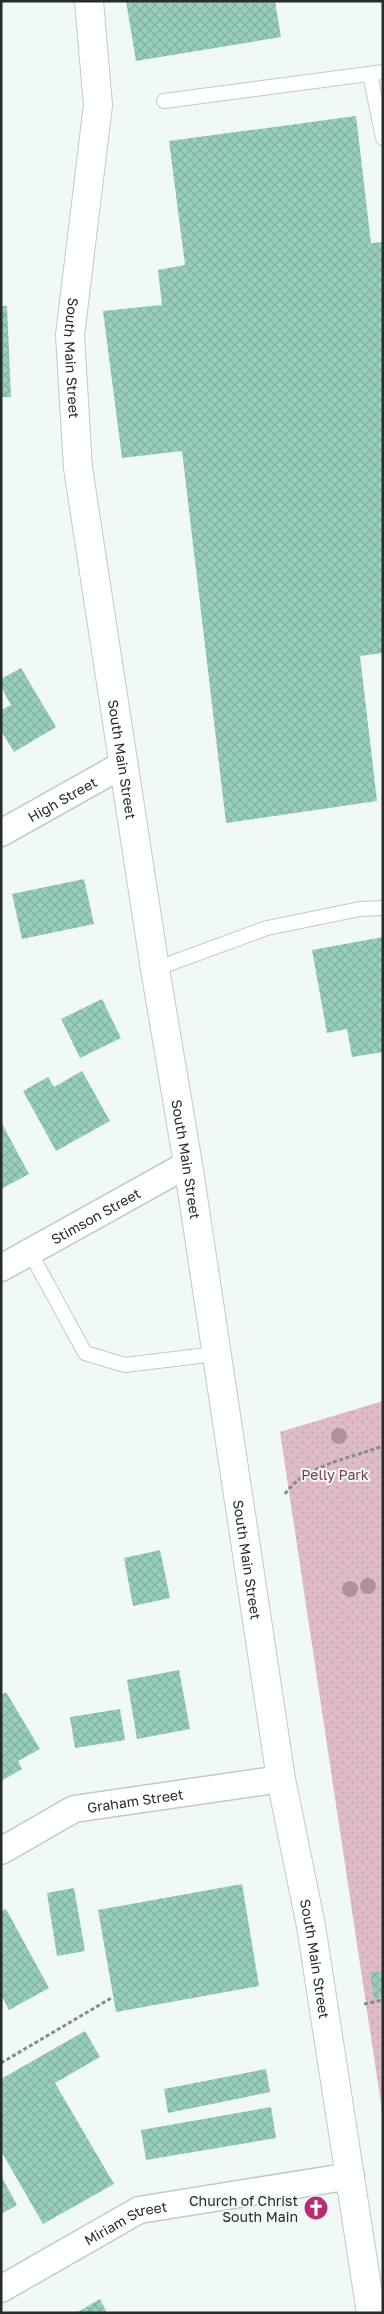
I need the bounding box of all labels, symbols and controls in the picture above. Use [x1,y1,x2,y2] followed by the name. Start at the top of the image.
[61,297,83,419] street label: South Main Street
[105,698,140,820] street label: South Main Street
[24,773,100,825] street label: High Street
[169,1098,205,1220] street label: South Main Street
[48,1184,143,1247] street label: Stimson Street
[301,1466,369,1483] park label: Pelly Park
[230,1498,265,1621] street label: South Main Street
[86,1785,184,1816] street label: Graham Street
[297,1897,334,2020] street label: South Main Street
[189,2192,298,2225] place label: Church of Christ South Main
[303,2195,329,2221] church icon: Church of Christ South Main
[81,2197,168,2248] street label: Miriam Street

